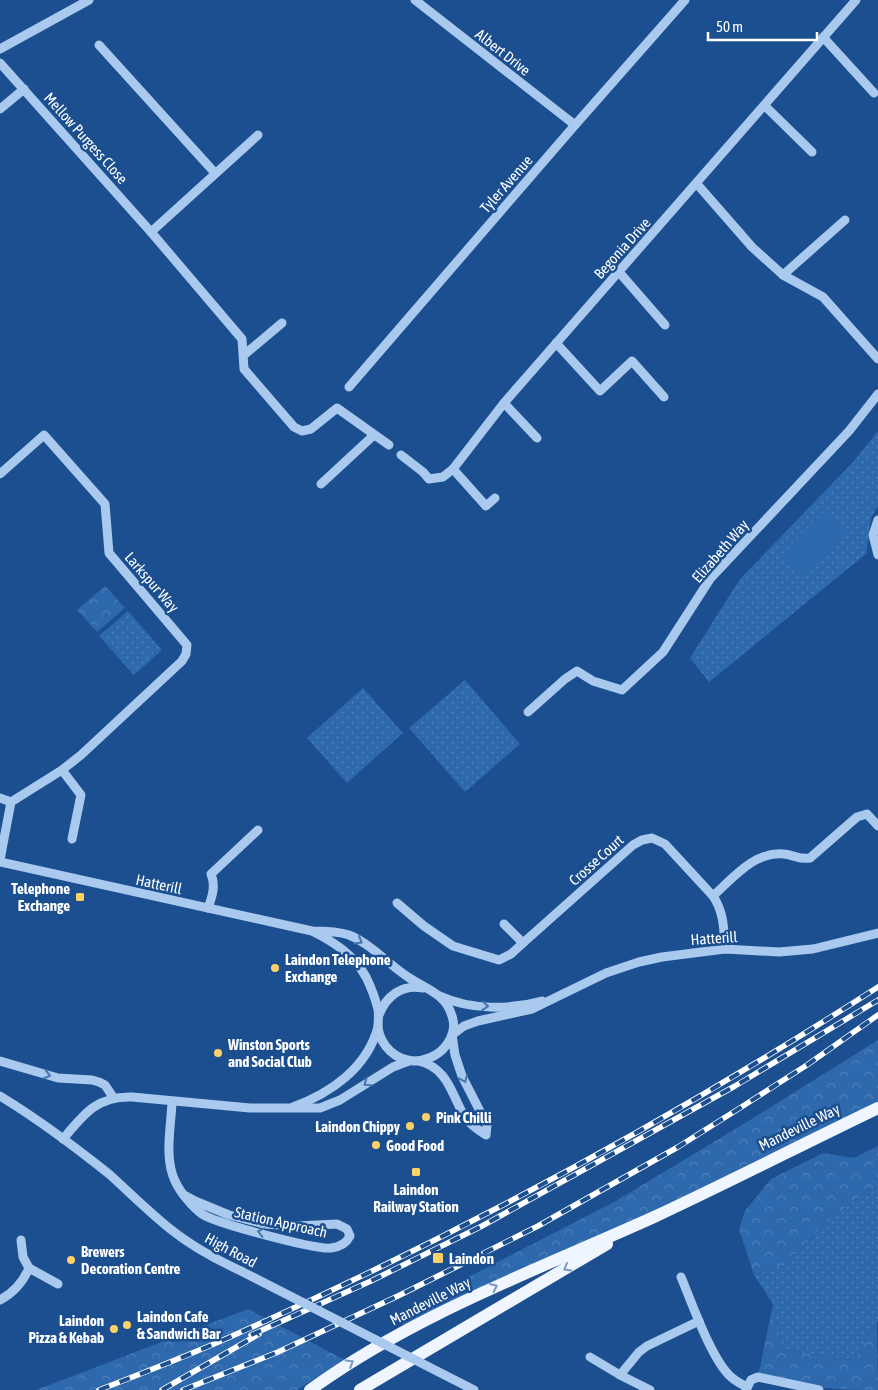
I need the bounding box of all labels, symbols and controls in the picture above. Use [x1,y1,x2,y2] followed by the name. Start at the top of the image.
[708,10,817,42] scale bar
[716,18,743,35] text: 50 m
[472,25,534,79] street label: Albert Drive
[41,89,131,187] street label: Mellow Purgess Close
[476,152,536,216] street label: Tyler Avenue
[590,214,654,282] street label: Begonia Drive
[688,516,752,586] street label: Elizabeth Way
[121,549,183,615] street label: Larkspur Way
[565,831,627,889] street label: Crosse Court
[134,871,184,897] street label: Hatterill
[11,880,70,914] place label: Telephone Exchange
[74,891,86,903] marker: Telephone Exchange
[690,928,738,948] street label: Hatterill
[353,934,362,944] one-way arrow
[285,951,391,985] place label: Laindon Telephone Exchange
[269,962,281,974] marker: Laindon Telephone Exchange
[481,1000,489,1011] one-way arrow
[227,1036,312,1070] place label: Winston Sports and Social Club
[212,1047,224,1059] marker: Winston Sports and Social Club
[42,1069,50,1079] one-way arrow
[457,1074,468,1083] one-way arrow
[363,1077,372,1086] one-way arrow
[756,1100,842,1154] street label: Mandeville Way
[436,1109,491,1126] place label: Pink Chilli
[420,1111,432,1123] marker: Pink Chilli
[315,1118,401,1135] place label: Laindon Chippy
[404,1120,416,1132] marker: Laindon Chippy
[386,1137,444,1154] place label: Good Food
[370,1139,382,1151] marker: Good Food
[410,1166,422,1178] marker: Laindon Railway Station
[373,1181,459,1215] place label: Laindon Railway Station
[233,1203,329,1241] street label: Station Approach
[257,1228,265,1238] one-way arrow
[202,1229,260,1271] street label: High Road
[81,1243,181,1277] place label: Brewers Decoration Centre
[449,1250,494,1267] place label: Laindon
[431,1251,445,1265] marker: Laindon
[65,1254,77,1266] marker: Brewers Decoration Centre
[563,1261,572,1271] one-way arrow
[387,1273,473,1329] street label: Mandeville Way
[489,1282,498,1293] one-way arrow
[137,1308,221,1342] place label: Laindon Cafe & Sandwich Bar
[29,1312,104,1346] place label: Laindon Pizza & Kebab
[121,1319,133,1331] marker: Laindon Cafe & Sandwich Bar
[108,1323,120,1335] marker: Laindon Pizza & Kebab
[345,1359,354,1369] one-way arrow

